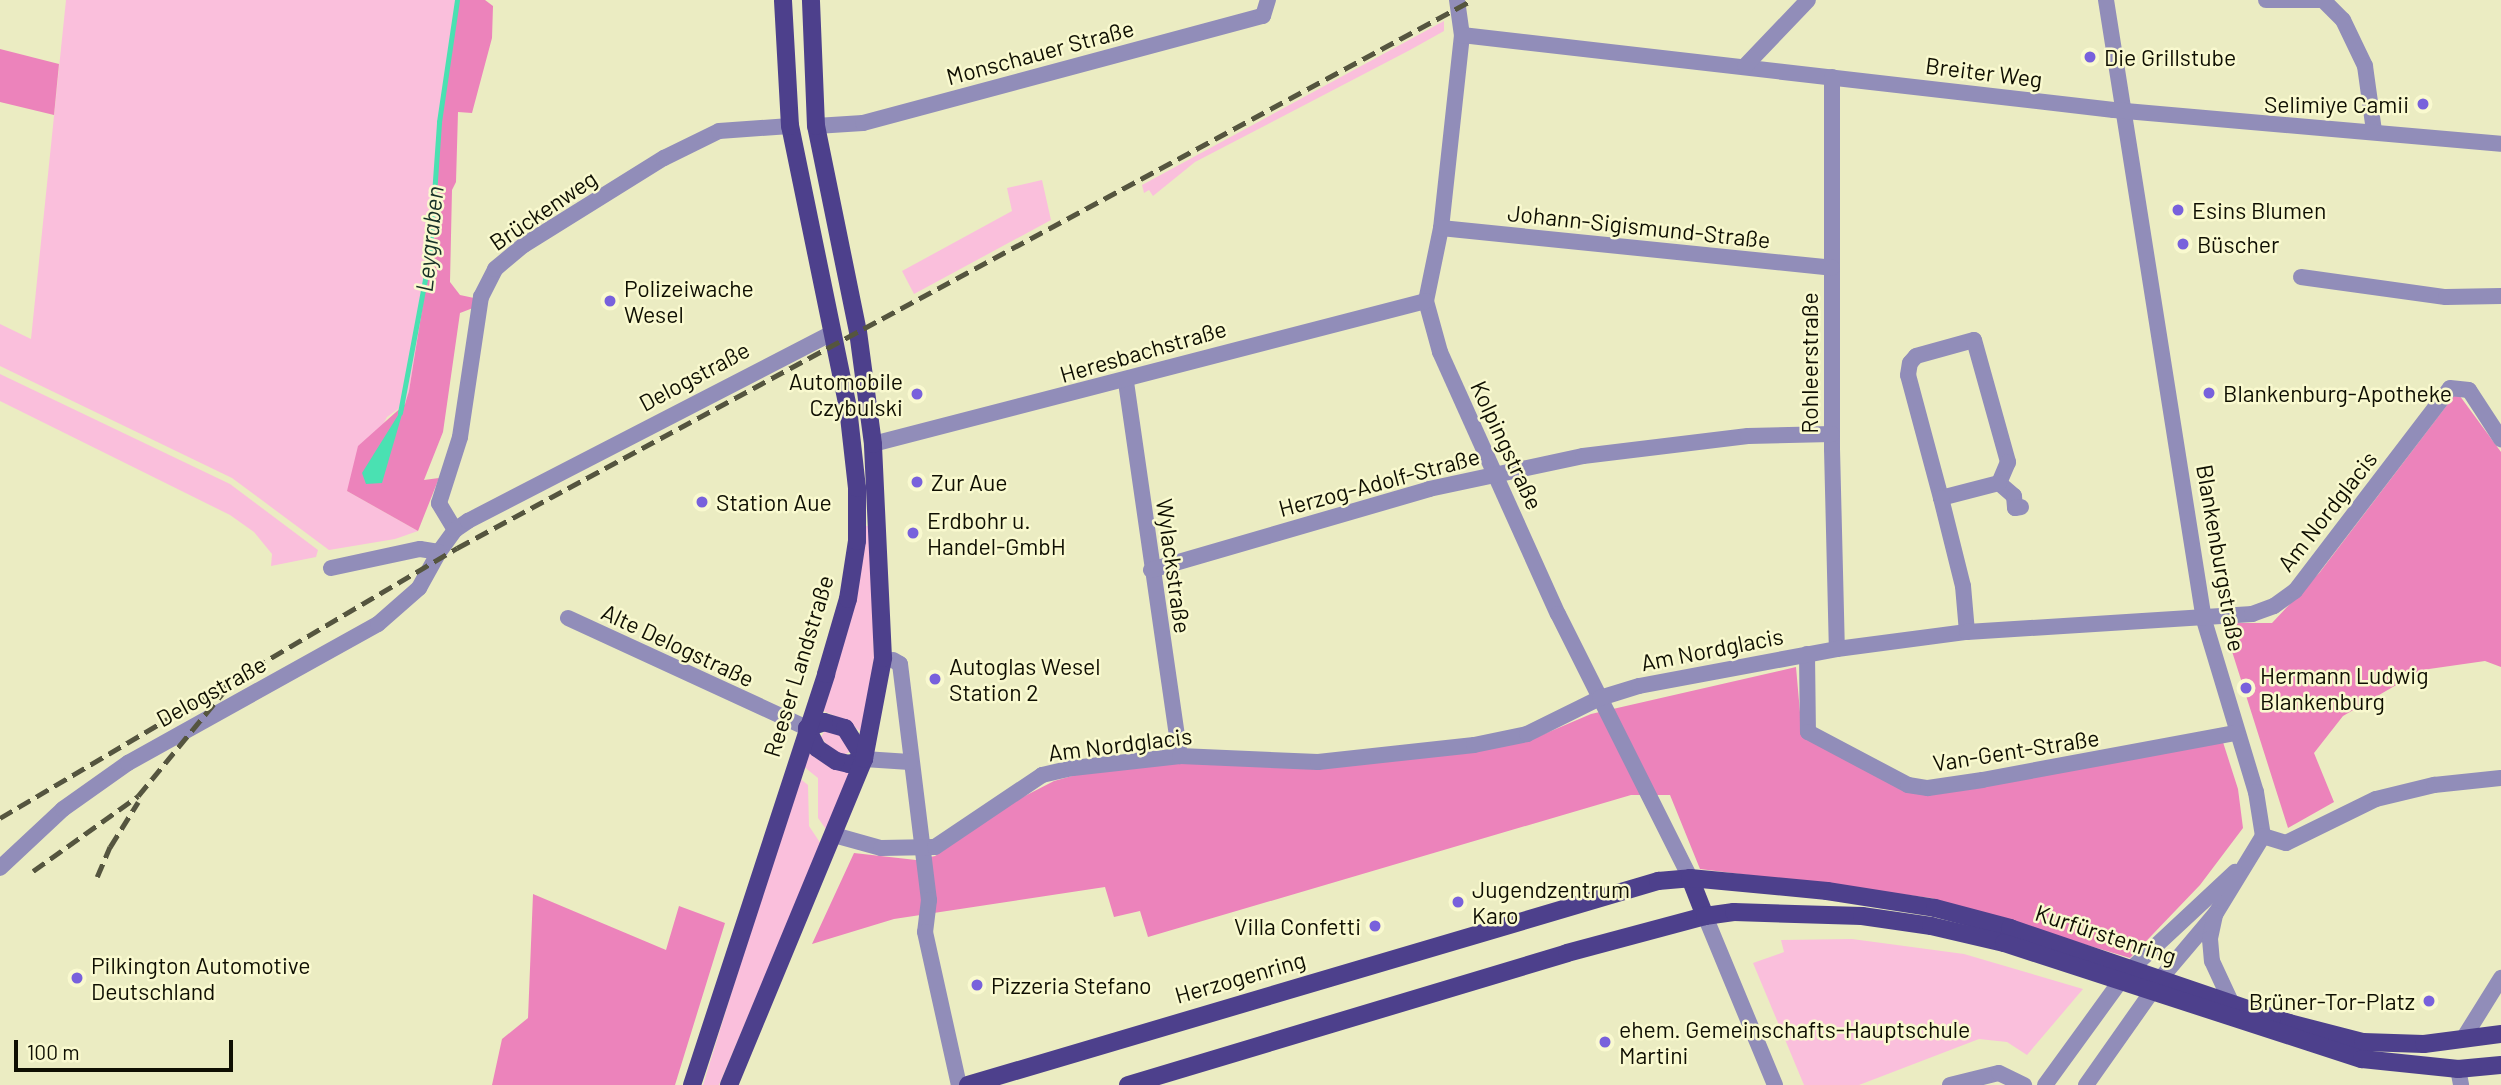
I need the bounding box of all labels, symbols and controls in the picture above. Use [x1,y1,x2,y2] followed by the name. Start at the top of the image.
[943,14,1137,90] street label: Monschauer Straße
[2104,43,2236,71] place label: Die Grillstube
[2082,49,2098,65] marker: Die Grillstube
[1924,51,2044,93] street label: Breiter Weg
[2264,90,2409,118] place label: Selimiye Camii
[2415,96,2431,112] marker: Selimiye Camii
[484,164,602,256] street label: Brückenweg
[409,185,449,293] water label: Leygraben
[2192,196,2326,224] place label: Esins Blumen
[1506,198,1772,254] street label: Johann-Sigismund-Straße
[2170,202,2186,218] marker: Esins Blumen
[2197,230,2279,258] place label: Büscher
[2175,236,2191,252] marker: Büscher
[624,274,754,328] place label: Polizeiwache Wesel
[1795,292,1823,434] street label: Rohleerstraße
[602,293,618,309] marker: Polizeiwache Wesel
[1057,314,1229,388] street label: Heresbachstraße
[634,335,754,417] street label: Delogstraße
[789,367,903,421] place label: Automobile Czybulski
[1465,376,1549,514] street label: Kolpingstraße
[2223,379,2452,407] place label: Blankenburg-Apotheke
[2201,385,2217,401] marker: Blankenburg-Apotheke
[909,386,925,402] marker: Automobile Czybulski
[1275,442,1483,522] street label: Herzog-Adolf-Straße
[2272,445,2382,577] street label: Am Nordglacis
[2191,462,2251,654] street label: Blankenburgstraße
[931,468,1007,496] place label: Zur Aue
[909,474,925,490] marker: Zur Aue
[716,488,832,516] place label: Station Aue
[694,494,710,510] marker: Station Aue
[1151,497,1197,635] street label: Wylackstraße
[927,506,1066,560] place label: Erdbohr u. Handel-GmbH
[905,525,921,541] marker: Erdbohr u. Handel-GmbH
[757,572,839,760] street label: Reeser Landstraße
[597,598,759,692] street label: Alte Delogstraße
[1638,622,1786,676] street label: Am Nordglacis
[151,650,271,732] street label: Delogstraße
[949,652,1101,706] place label: Autoglas Wesel Station 2
[2260,661,2429,715] place label: Hermann Ludwig Blankenburg
[927,671,943,687] marker: Autoglas Wesel Station 2
[2238,680,2254,696] marker: Hermann Ludwig Blankenburg
[1046,721,1194,767] street label: Am Nordglacis
[1931,723,2101,777] street label: Van-Gent-Straße
[1472,875,1630,929] place label: Jugendzentrum Karo
[1450,894,1466,910] marker: Jugendzentrum Karo
[2032,898,2180,970] street label: Kurfürstenring
[1234,912,1361,940] place label: Villa Confetti
[1367,918,1383,934] marker: Villa Confetti
[1172,945,1308,1009] street label: Herzogenring
[91,951,311,1005] place label: Pilkington Automotive Deutschland
[69,970,85,986] marker: Pilkington Automotive Deutschland
[991,971,1152,999] place label: Pizzeria Stefano
[969,977,985,993] marker: Pizzeria Stefano
[2249,987,2415,1015] place label: Brüner-Tor-Platz
[2421,993,2437,1009] marker: Brüner-Tor-Platz
[1619,1015,1970,1069] place label: ehem. Gemeinschafts-Hauptschule Martini
[18,1026,236,1070] scale bar
[1597,1034,1613,1050] marker: ehem. Gemeinschafts-Hauptschule Martini
[27,1039,80,1064] text: 100 m

